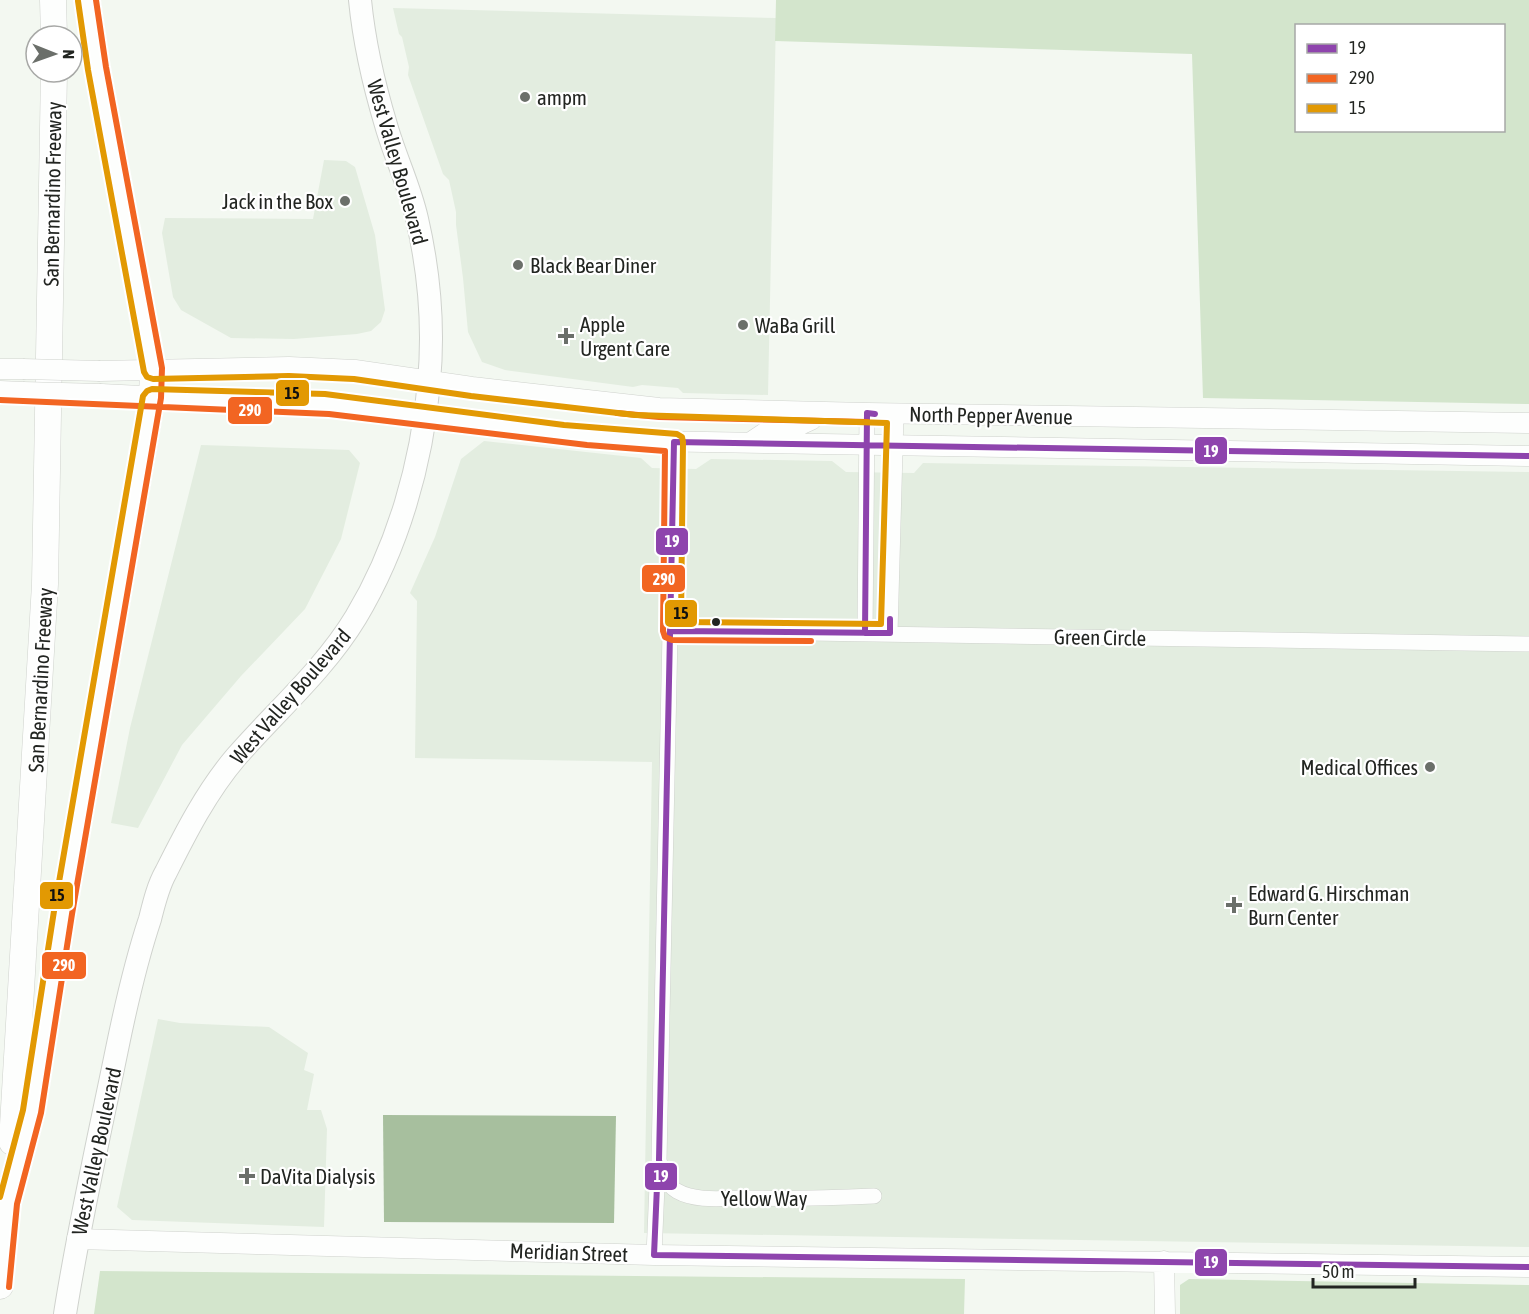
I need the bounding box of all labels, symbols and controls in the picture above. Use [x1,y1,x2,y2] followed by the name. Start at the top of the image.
[24,24,84,84] north arrow
[1295,24,1505,132] legend
[1349,37,1366,58] text: 19
[60,49,78,59] text: N
[1349,67,1374,88] text: 290
[363,77,433,247] street label: West Valley Boulevard
[537,85,587,109] place label: ampm
[518,90,532,104] marker: ampm
[1349,97,1366,118] text: 15
[38,101,66,287] street label: San Bernardino Freeway
[222,189,334,213] place label: Jack in the Box
[338,194,352,208] marker: Jack in the Box
[530,253,657,277] place label: Black Bear Diner
[511,258,525,272] marker: Black Bear Diner
[580,312,670,360] place label: Apple Urgent Care
[755,313,836,337] place label: WaBa Grill
[736,318,750,332] marker: WaBa Grill
[557,327,575,345] marker: Apple Urgent Care
[275,379,310,407] line badge: 15
[284,384,300,402] text: 15
[227,396,273,425] line badge: 290
[239,401,262,419] text: 290
[909,402,1073,428] street label: North Pepper Avenue
[1194,436,1228,465] line badge: 19
[1203,442,1219,460] text: 19
[655,527,689,556] line badge: 19
[664,532,680,550] text: 19
[641,564,686,593] line badge: 290
[653,570,676,588] text: 290
[23,587,57,773] street label: San Bernardino Freeway
[664,599,698,628] line badge: 15
[673,604,689,622] text: 15
[710,616,722,628] unlabelled marker
[225,624,355,768] street label: West Valley Boulevard
[1054,624,1146,650] street label: Green Circle
[1301,755,1418,779] place label: Medical Offices
[1423,760,1437,774] marker: Medical Offices
[39,881,74,910] line badge: 15
[1248,881,1409,929] place label: Edward G. Hirschman Burn Center
[49,886,65,904] text: 15
[1225,896,1243,914] marker: Edward G. Hirschman Burn Center
[41,951,87,980] line badge: 290
[53,956,76,974] text: 290
[67,1065,125,1237] street label: West Valley Boulevard
[644,1162,678,1191] line badge: 19
[260,1164,375,1188] place label: DaVita Dialysis
[238,1167,256,1185] marker: DaVita Dialysis
[653,1167,669,1185] text: 19
[721,1186,808,1210] street label: Yellow Way
[509,1238,629,1266] street label: Meridian Street
[1194,1248,1228,1277] line badge: 19
[1313,1251,1415,1289] scale bar
[1203,1253,1219,1271] text: 19
[1322,1261,1354,1282] text: 50 m

